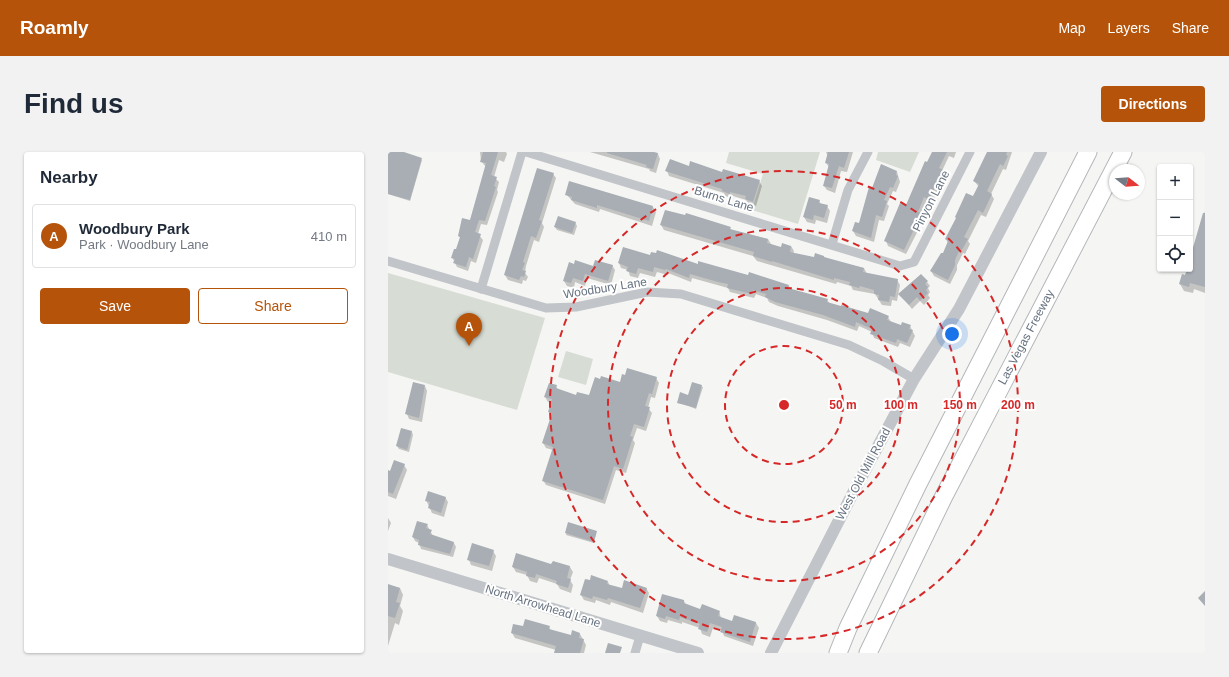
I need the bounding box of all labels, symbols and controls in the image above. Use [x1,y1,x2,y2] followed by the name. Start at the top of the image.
[20,17,89,38] text: Roamly
[1058,20,1086,36] text: Map
[1108,20,1150,36] text: Layers
[1172,20,1209,36] text: Share
[1101,86,1205,122] button: Directions
[24,88,124,119] text: Find us
[1109,164,1145,200] north arrow
[1157,164,1193,272] map controls
[1157,164,1193,200] button: +
[40,168,98,187] text: Nearby
[910,168,953,234] street label: Pinyon Lane
[693,183,756,215] street label: Burns Lane
[1157,200,1193,236] button: −
[79,220,190,237] text: Woodbury Park
[49,229,59,244] text: A
[311,229,347,244] text: 410 m
[1157,236,1193,272] button: locate
[79,237,209,252] text: Park · Woodbury Lane
[562,274,648,302] street label: Woodbury Lane
[995,287,1057,387] street label: Las Vegas Freeway
[40,288,190,324] button: Save
[198,288,348,324] button: Share
[456,313,482,346] pin: A
[942,324,962,344] your location
[777,398,791,412] centre of rings
[829,398,857,412] text: 50 m
[884,398,918,412] text: 100 m
[943,398,977,412] text: 150 m
[1001,398,1035,412] text: 200 m
[833,425,893,523] street label: West Old Mill Road
[484,582,603,630] street label: North Arrowhead Lane

